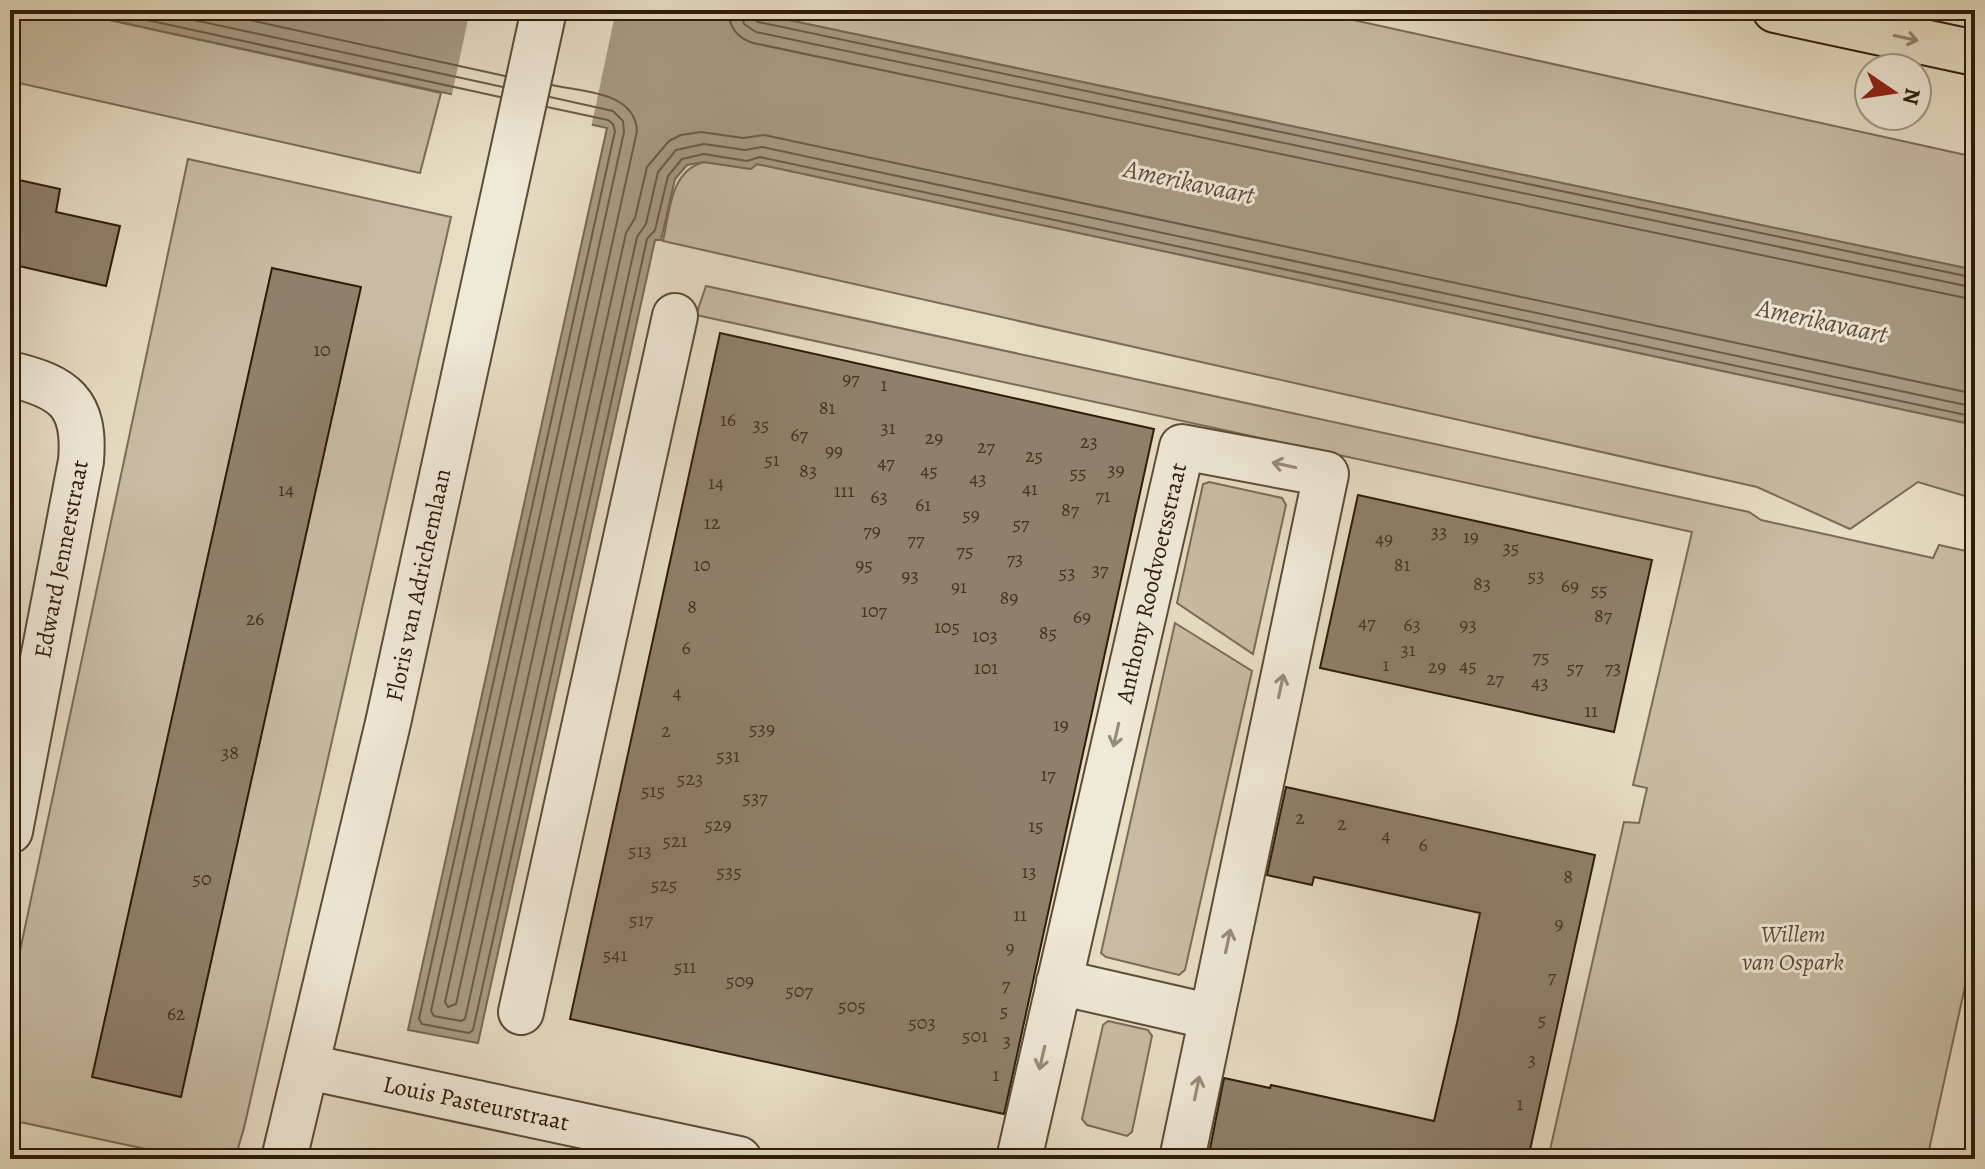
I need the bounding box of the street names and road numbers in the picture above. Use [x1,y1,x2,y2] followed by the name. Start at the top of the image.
[26,457,96,661] street label: Edward Jennerstraat
[1108,460,1194,707] street label: Anthony Roodvoetsstraat
[378,466,458,704] street label: Floris van Adrichemlaan
[380,1068,572,1138] street label: Louis Pasteurstraat

